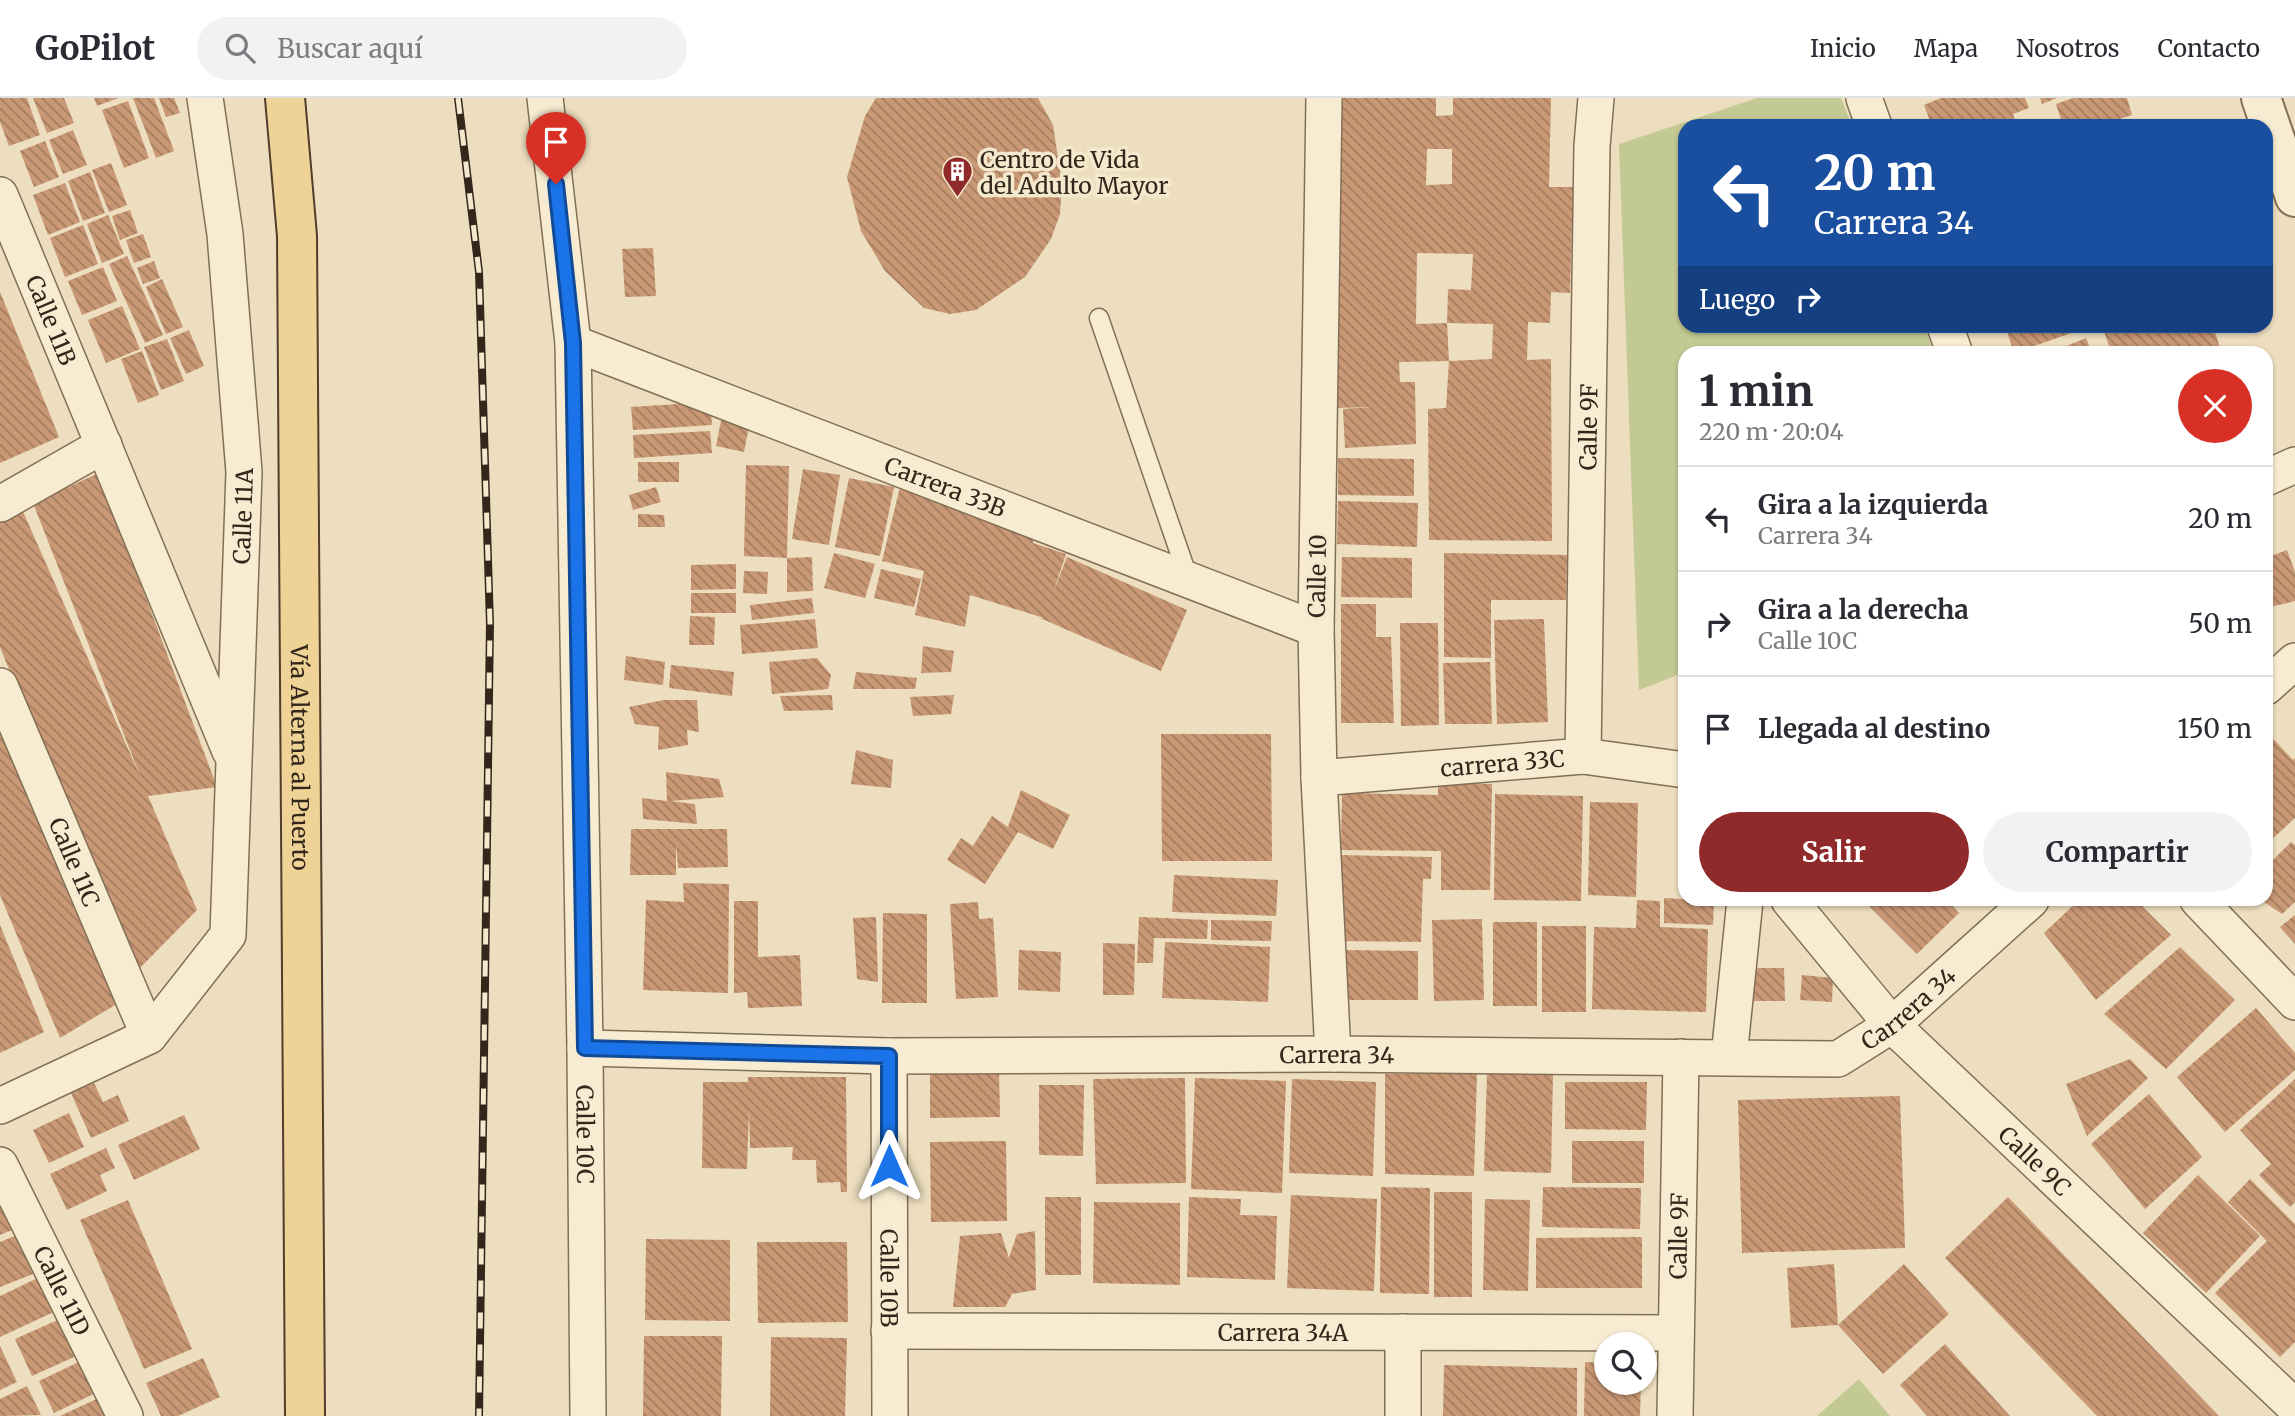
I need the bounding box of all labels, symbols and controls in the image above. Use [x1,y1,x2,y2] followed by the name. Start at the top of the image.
[197,17,687,80] search box
[35,28,155,69] text: GoPilot
[221,29,259,67] icon: search
[277,32,423,65] text: Buscar aquí
[1810,33,1876,64] text: Inicio
[1914,33,1978,64] text: Mapa
[2016,33,2120,64] text: Nosotros
[2158,33,2260,64] text: Contacto
[526,112,586,184] pin
[537,123,575,161] icon: arrive
[1814,142,1935,203] text: 20 m
[980,145,1169,200] place label: Centro de Vida del Adulto Mayor
[1699,147,1790,238] icon: left
[940,155,974,199] building icon: Centro de Vida del Adulto Mayor
[1814,203,1974,243] text: Carrera 34
[20,270,83,369] street label: Calle 11B
[1789,280,1827,318] icon: right
[1699,283,1775,316] text: Luego
[1699,365,1813,417] text: 1 min
[2178,369,2252,443] button: close
[1573,383,1603,471] street label: Calle 9F
[1699,417,1844,446] text: 220 m · 20:04
[881,450,1010,523] street label: Carrera 33B
[226,467,259,565] street label: Calle 11A
[1758,488,1988,521] text: Gira a la izquierda
[1699,500,1737,538] icon: left
[2188,502,2252,535] text: 20 m
[1758,521,1873,550] text: Carrera 34
[1302,534,1332,618] street label: Calle 10
[1758,593,1969,626] text: Gira a la derecha
[1699,605,1737,643] icon: right
[2188,607,2252,640] text: 50 m
[1758,626,1857,655] text: Calle 10C
[285,643,316,871] street label: Vía Alterna al Puerto
[1699,710,1737,748] icon: arrive
[1758,712,1990,745] text: Llegada al destino
[2178,712,2252,745] text: 150 m
[1439,743,1566,782] street label: carrera 33C
[1699,812,1969,892] button: Salir
[1983,812,2252,892] button: Compartir
[43,813,107,911] street label: Calle 11C
[1855,960,1961,1056] street label: Carrera 34
[1279,1039,1394,1069] street label: Carrera 34
[571,1085,601,1184] street label: Calle 10C
[1993,1119,2077,1202] street label: Calle 9C
[852,1129,926,1203] position arrow
[1663,1192,1693,1280] street label: Calle 9F
[875,1229,904,1327] street label: Calle 10B
[28,1241,97,1340] street label: Calle 11D
[1218,1317,1349,1347] street label: Carrera 34A
[1594,1332,1657,1395] map controls
[1594,1332,1657,1395] button: search

